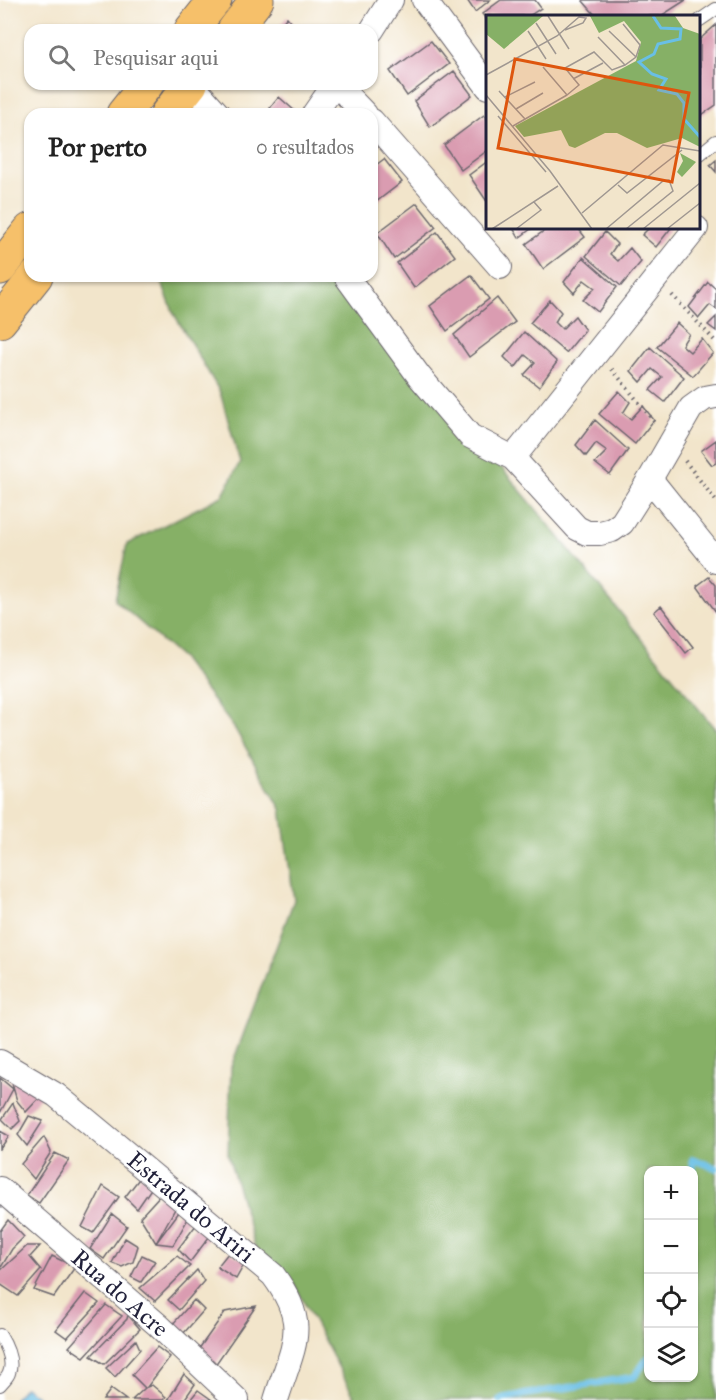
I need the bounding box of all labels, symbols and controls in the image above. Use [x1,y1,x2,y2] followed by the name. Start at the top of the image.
[486,15,701,230] inset map
[24,24,378,90] search box
[45,41,78,74] icon: search
[93,44,218,71] text: Pesquisar aqui
[48,131,147,163] text: Por perto
[256,135,354,159] text: 0 resultados
[121,1145,261,1269] street label: Estrada do Ariri
[644,1166,698,1382] map controls
[644,1166,698,1220] button: +
[644,1220,698,1274] button: −
[65,1243,175,1343] street label: Rua do Acre
[644,1274,698,1328] button: locate
[644,1328,698,1382] button: layers

